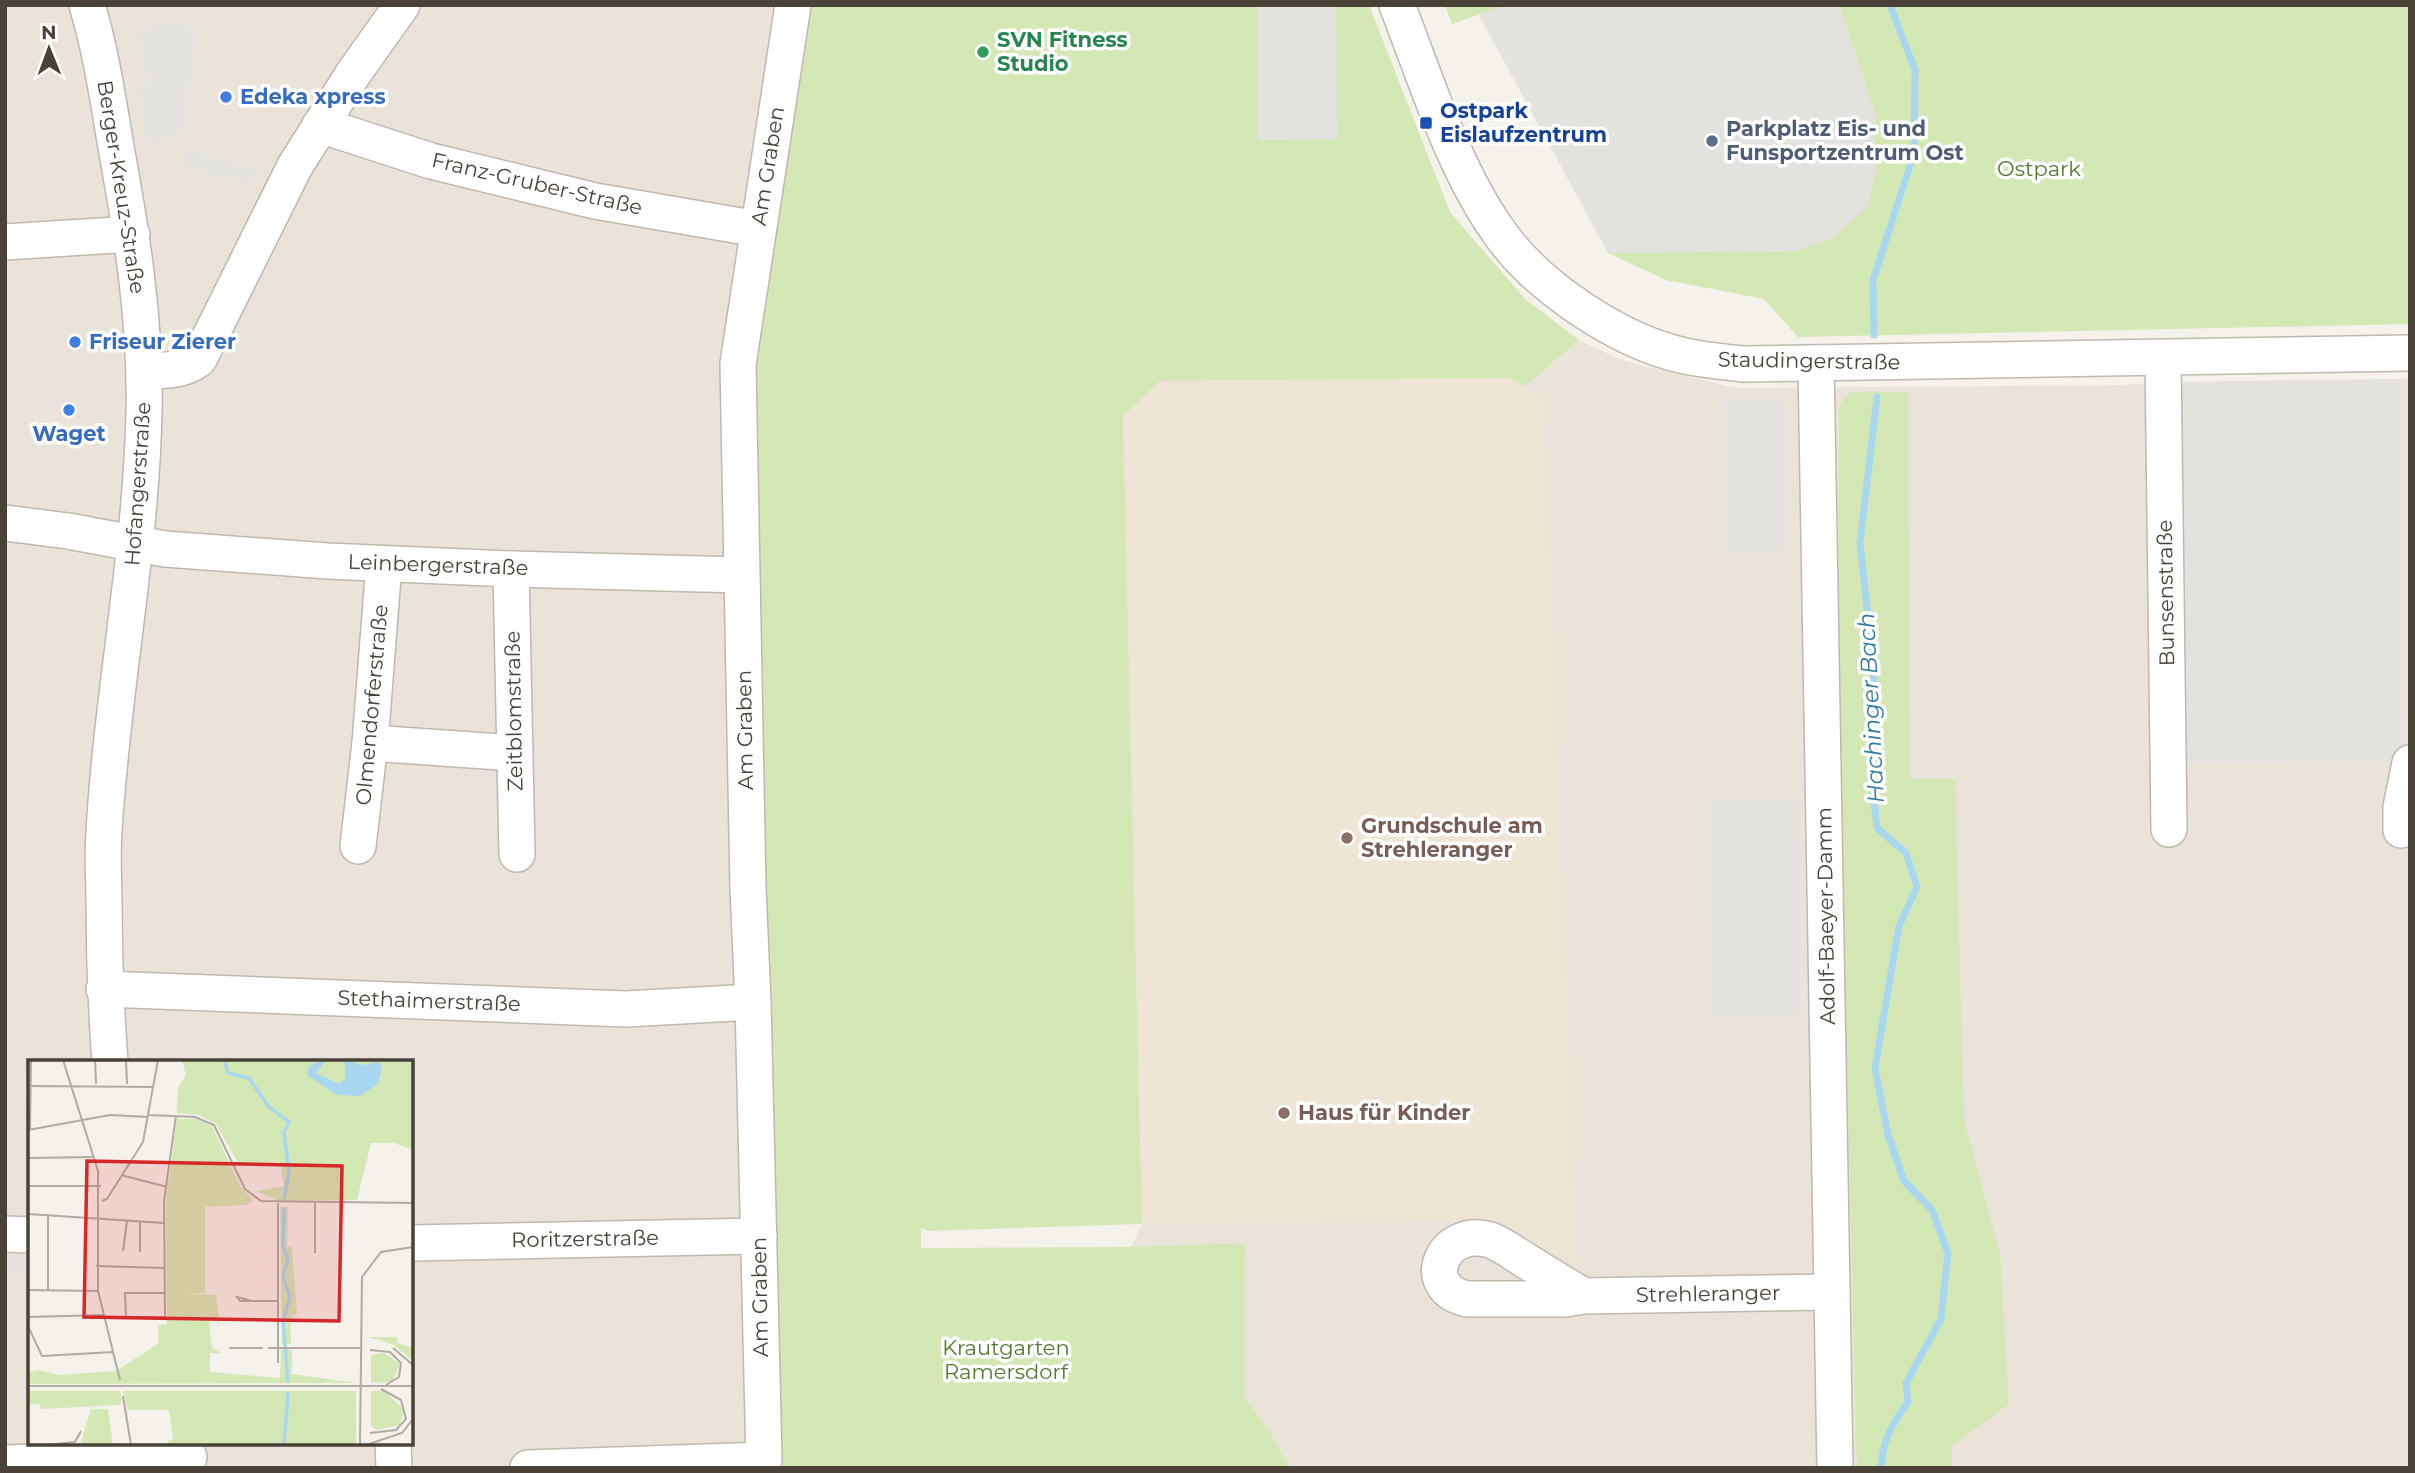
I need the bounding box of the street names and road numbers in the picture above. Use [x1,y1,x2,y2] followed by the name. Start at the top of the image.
[92,78,151,295] street label: Berger-Kreuz-Straße
[746,105,789,227] street label: Am Graben
[429,147,645,220] street label: Franz-Gruber-Straße
[1718,346,1900,375] street label: Staudingerstraße
[119,401,156,567] street label: Hofangerstraße
[2152,519,2179,667] street label: Bunsenstraße
[347,549,529,580] street label: Leinbergerstraße
[350,603,393,807] street label: Olmendorferstraße
[500,630,527,792] street label: Zeitblomstraße
[731,670,758,790] street label: Am Graben
[1811,807,1840,1025] street label: Adolf-Baeyer-Damm
[337,985,521,1016] street label: Stethaimerstraße
[511,1225,659,1252] street label: Roritzerstraße
[746,1237,773,1357] street label: Am Graben
[1636,1280,1780,1307] street label: Strehleranger

